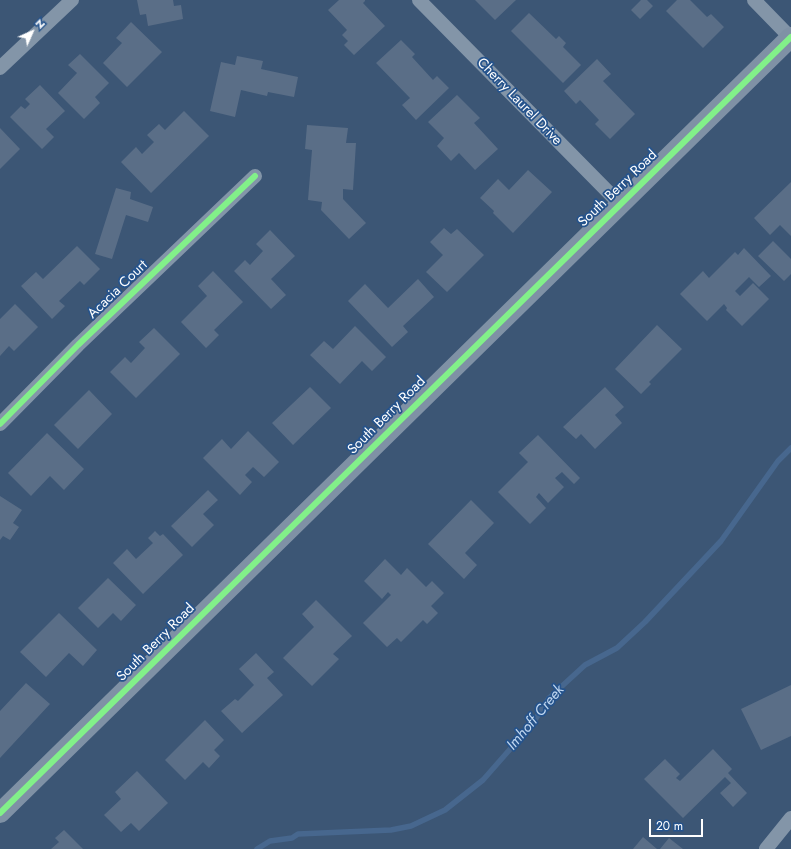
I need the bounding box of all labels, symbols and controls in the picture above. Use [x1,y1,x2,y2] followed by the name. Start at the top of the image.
[12,12,52,52] north arrow
[32,15,49,32] text: N
[473,55,565,149] street label: Cherry Laurel Drive
[575,147,661,231] street label: South Berry Road
[85,257,151,323] street label: Acacia Court
[345,374,429,458] street label: South Berry Road
[114,601,198,685] street label: South Berry Road
[504,682,568,754] water label: Imhoff Creek
[651,811,705,837] scale bar
[656,817,683,835] text: 20 m

